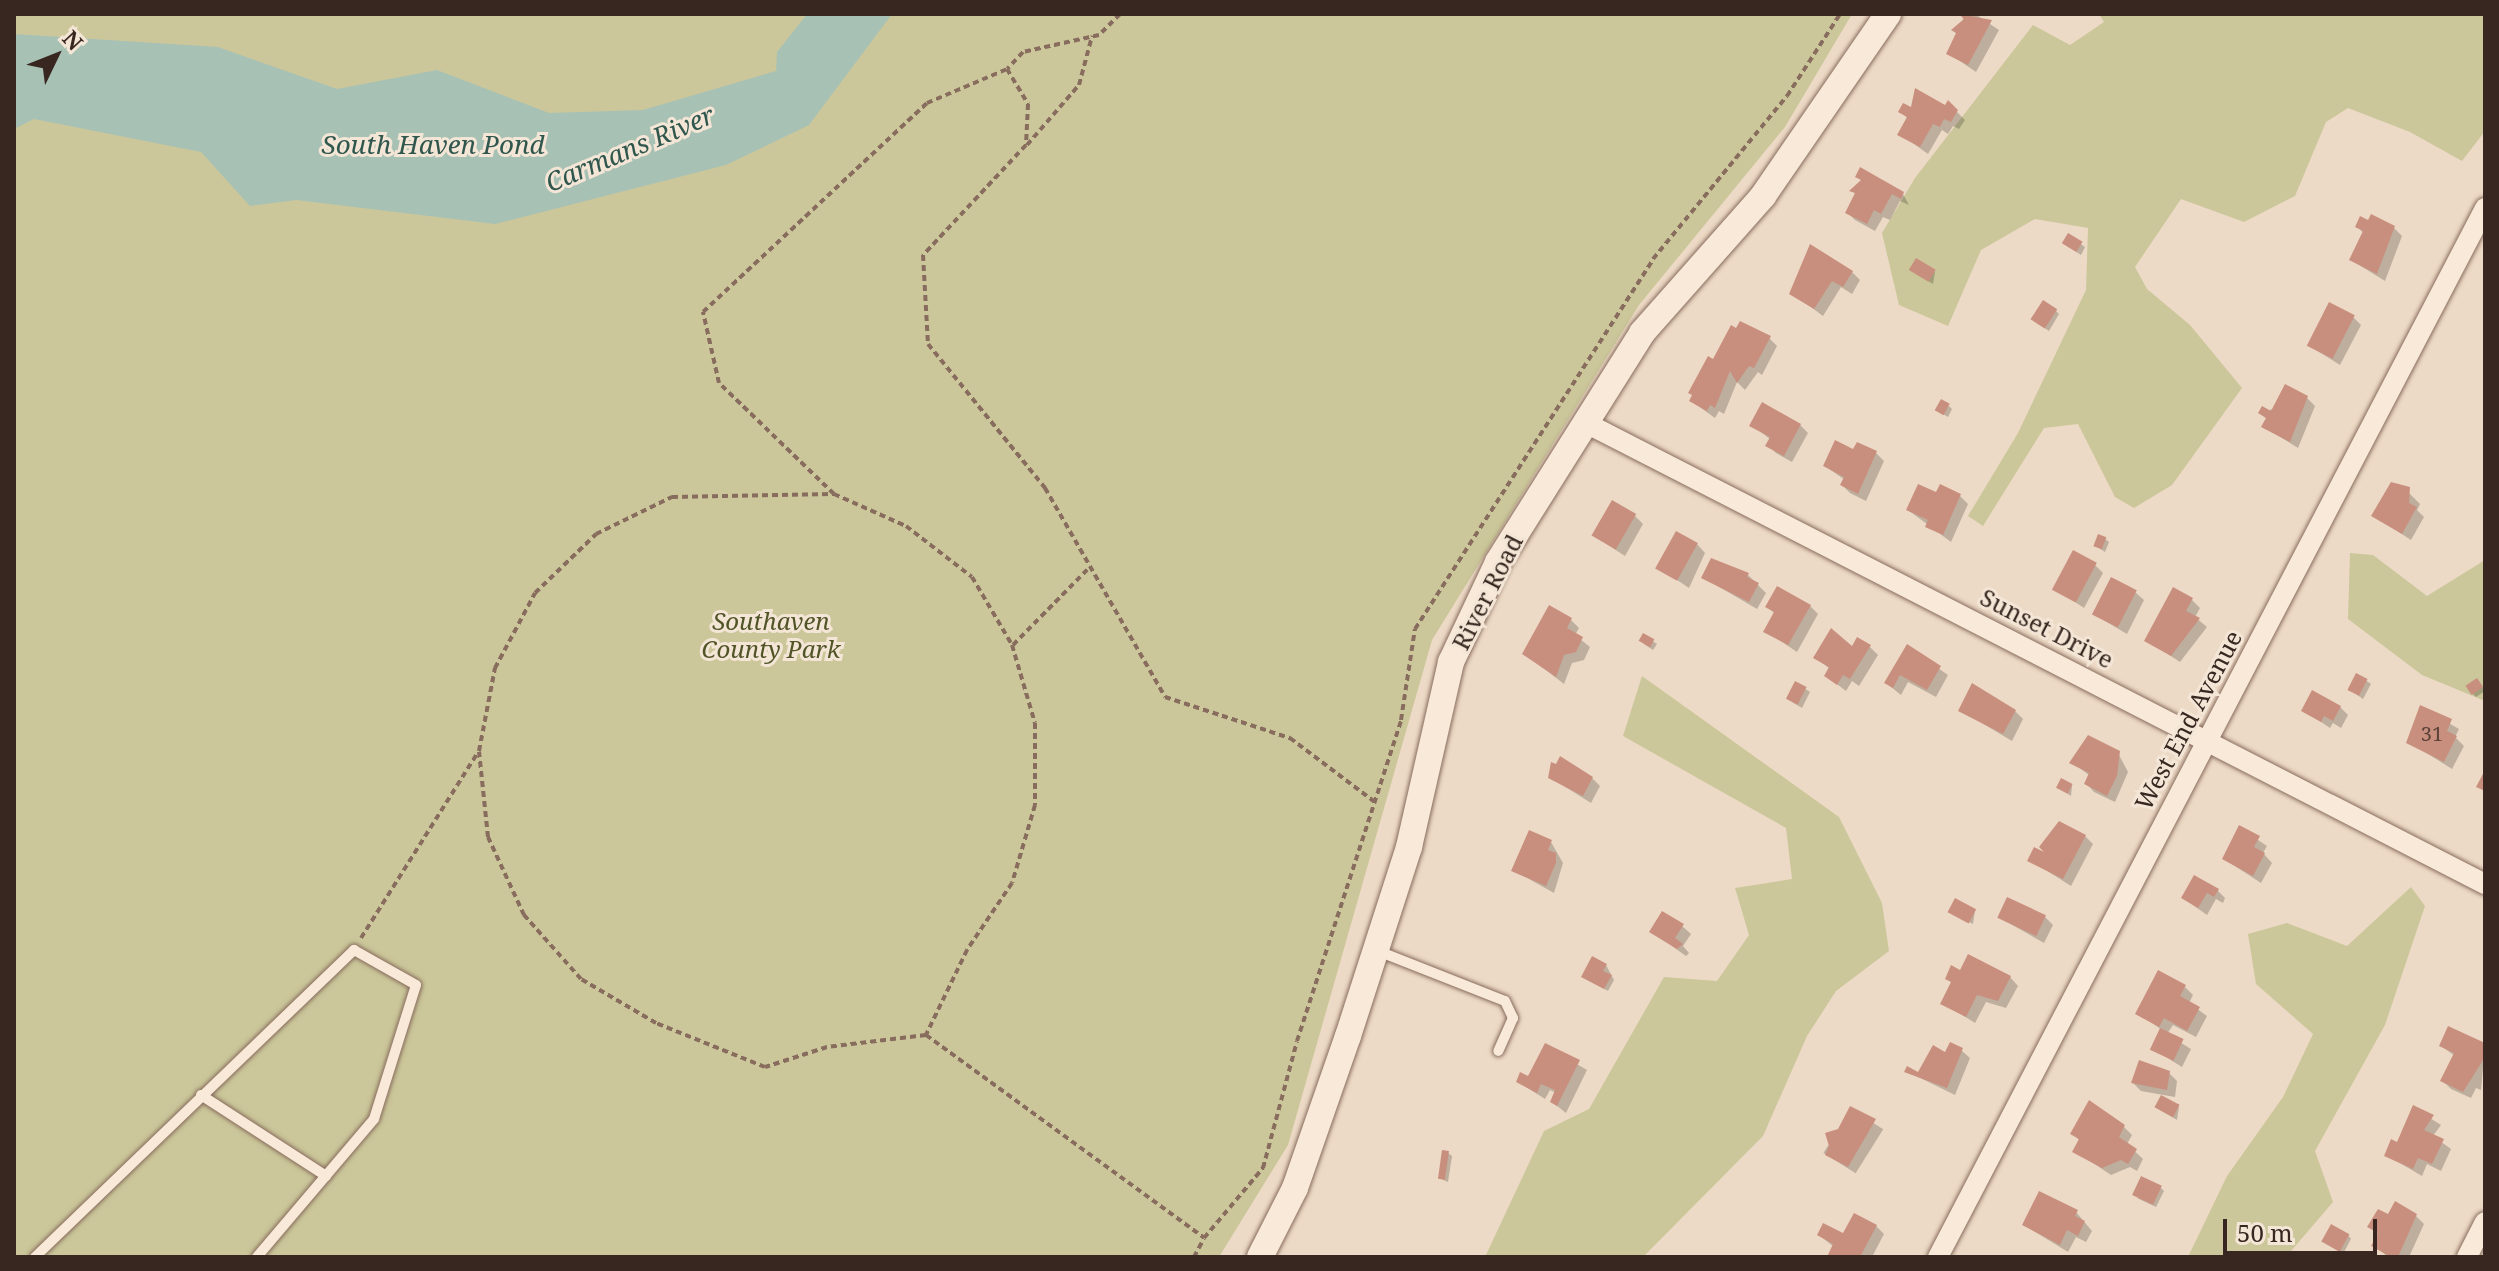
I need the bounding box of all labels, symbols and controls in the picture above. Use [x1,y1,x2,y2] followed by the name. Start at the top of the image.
[16,16,96,96] north arrow
[57,23,90,56] text: N
[541,99,719,199] water label: Carmans River
[321,129,545,161] water label: South Haven Pond
[1446,530,1528,654] street label: River Road
[1976,582,2118,674] street label: Sunset Drive
[702,607,840,663] park label: Southaven County Park
[2129,625,2247,815] street label: West End Avenue
[2421,721,2443,745] house number: 31
[2227,1203,2381,1253] scale bar
[2237,1216,2293,1249] text: 50 m

